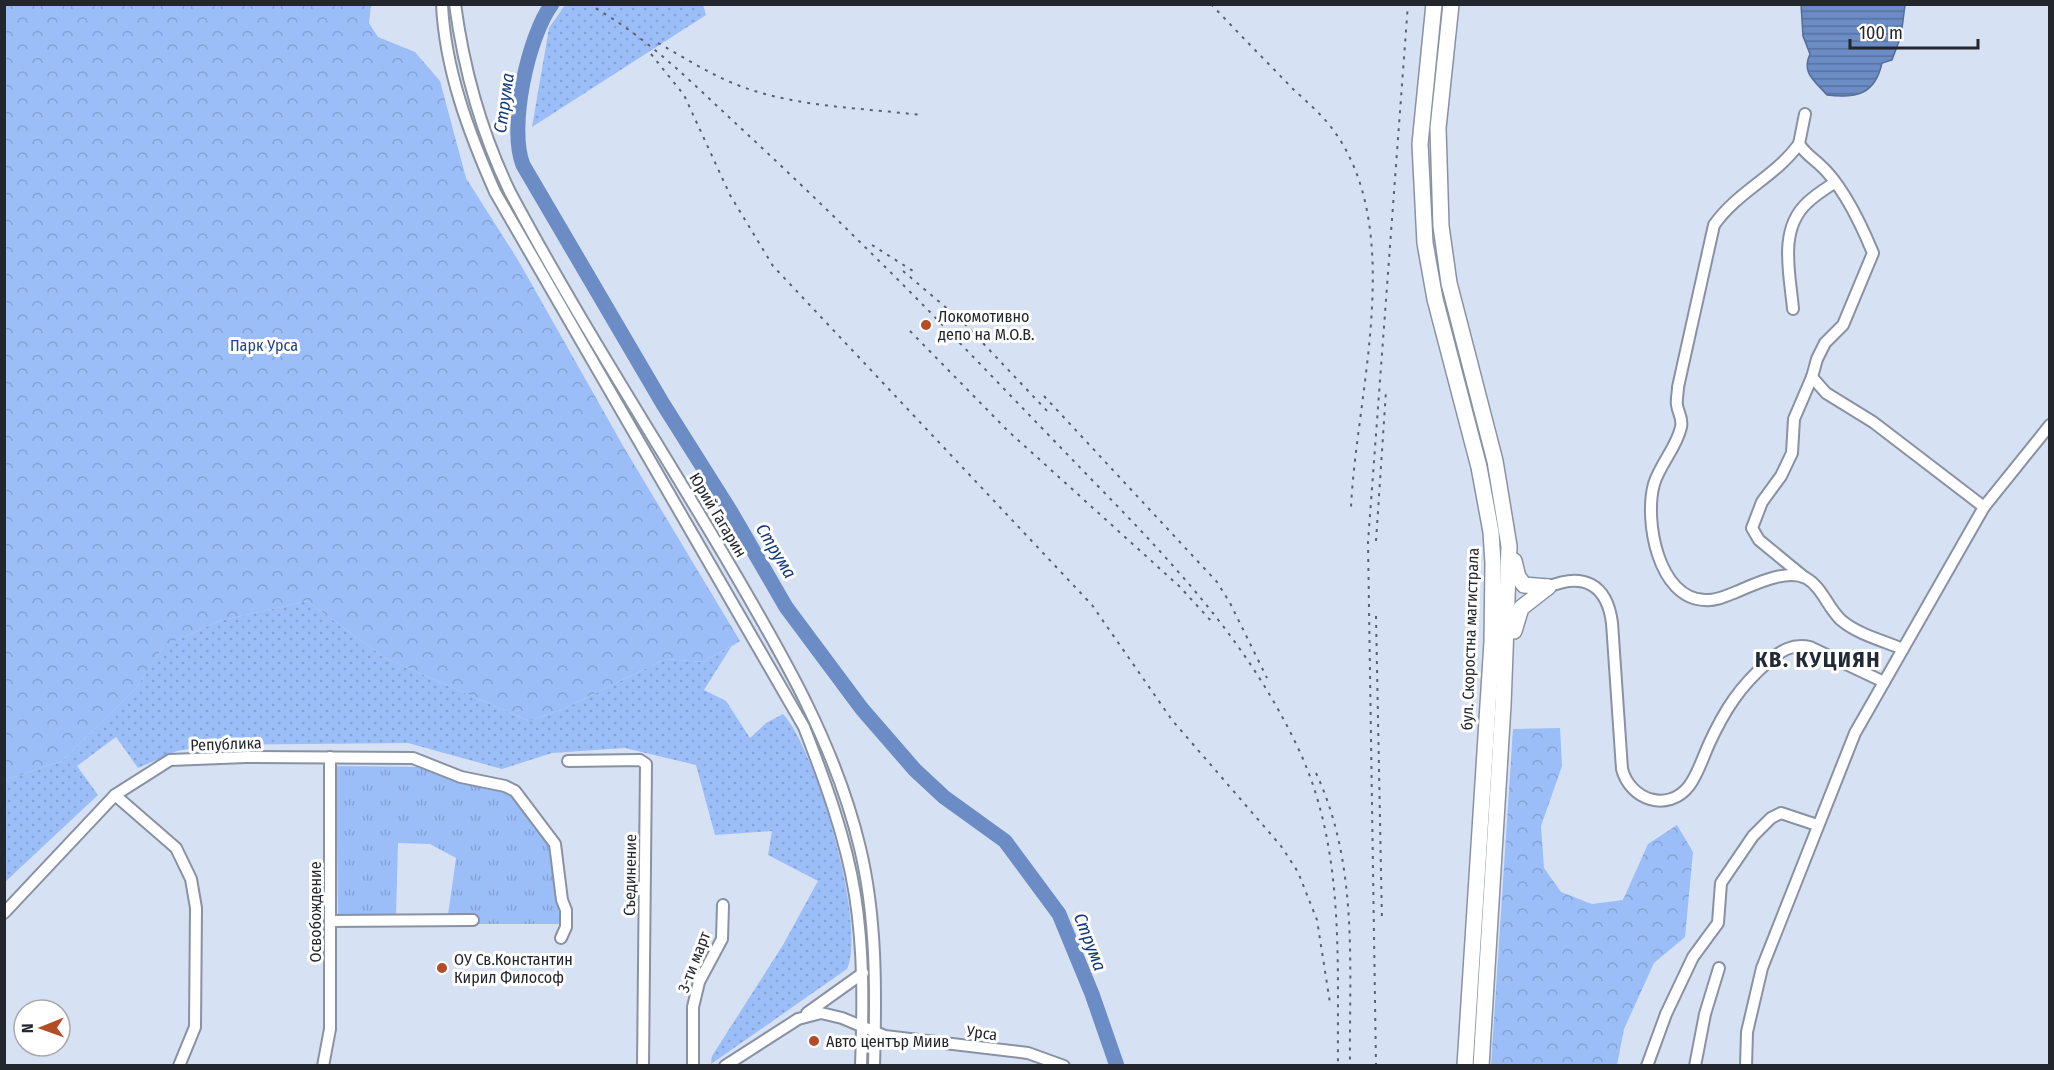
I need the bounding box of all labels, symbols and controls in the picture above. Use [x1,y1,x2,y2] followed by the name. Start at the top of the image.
[1850,12,1978,50] scale bar
[1859,22,1903,44] text: 100 m
[489,72,519,134] water label: Струма
[938,307,1034,344] place label: Локомотивно депо на М.О.В.
[919,318,933,332] marker: Локомотивно депо на М.О.В.
[230,336,298,355] park label: Парк Урса
[685,469,751,561] street label: Юрий Гагарин
[751,520,801,582] water label: Струма
[1457,547,1483,731] street label: бул. Скоростна магистрала
[1755,646,1881,673] district label: КВ. КУЦИЯН
[190,733,262,755] street label: Република
[620,834,640,916] street label: Съединение
[306,861,325,963] street label: Освобождение
[1069,910,1111,974] water label: Струма
[674,928,714,995] street label: 3-ти март
[454,950,573,987] place label: ОУ Св.Константин Кирил Философ
[435,961,449,975] marker: ОУ Св.Константин Кирил Философ
[12,998,72,1058] north arrow
[965,1022,999,1044] street label: Урса
[18,1023,37,1033] text: N
[826,1032,949,1051] place label: Авто център Миив
[807,1034,821,1048] marker: Авто център Миив

